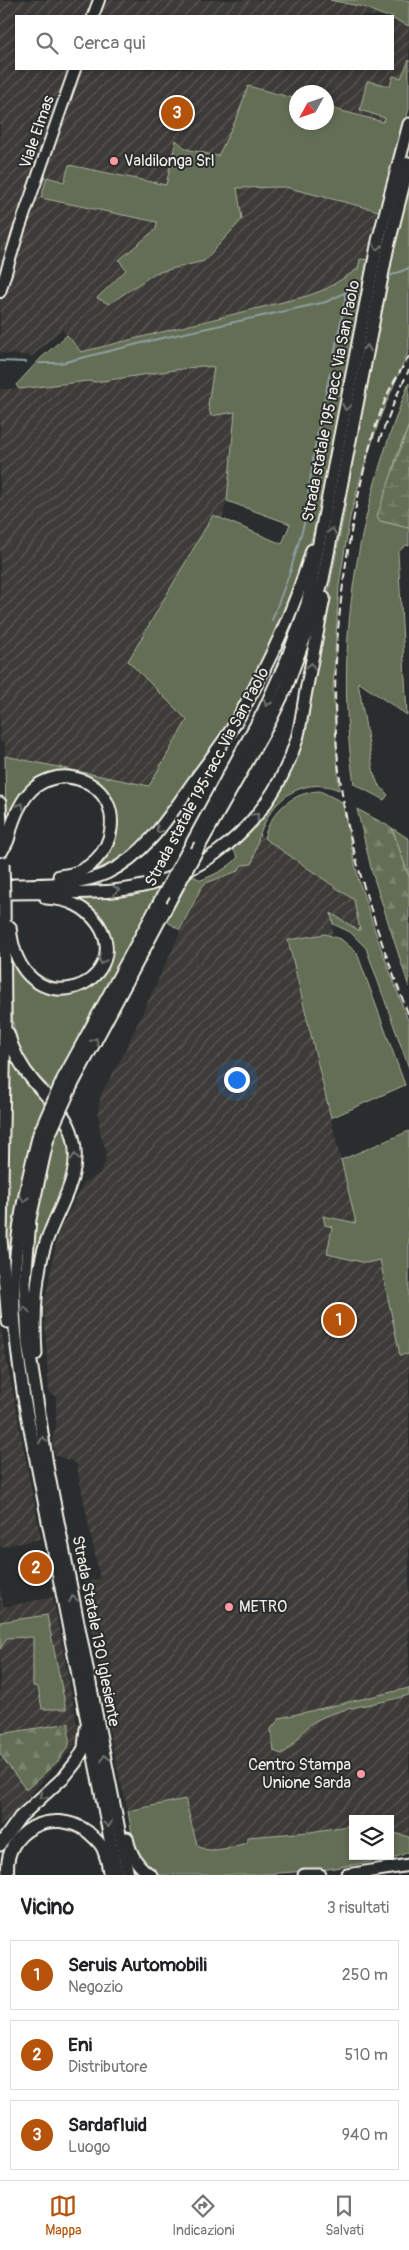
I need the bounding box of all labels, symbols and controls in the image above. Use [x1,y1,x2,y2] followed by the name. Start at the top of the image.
[15,15,394,70] search box
[33,29,61,57] icon: search
[73,31,145,55] text: Cerca qui
[289,85,334,130] north arrow
[15,93,59,171] street label: Viale Elmas
[161,94,193,132] pin: 3
[124,151,215,171] place label: Valdilonga Srl
[108,155,120,167] marker: Valdilonga Srl
[372,243,383,252] one-way arrow
[298,278,364,523] street label: Strada statale 195 racc Via San Paolo
[362,343,372,352] one-way arrow
[341,402,352,411] one-way arrow
[327,527,337,536] one-way arrow
[305,662,316,671] one-way arrow
[141,664,274,890] street label: Strada statale 195 racc Via San Paolo
[263,698,274,707] one-way arrow
[14,802,24,811] one-way arrow
[250,813,259,822] one-way arrow
[156,824,165,833] one-way arrow
[112,885,120,896] one-way arrow
[97,956,107,964] one-way arrow
[89,1038,99,1047] one-way arrow
[224,1067,250,1093] your location
[70,1153,80,1160] one-way arrow
[19,1194,29,1203] one-way arrow
[323,1301,355,1339] pin: 1
[20,1306,31,1314] one-way arrow
[38,1435,48,1444] one-way arrow
[68,1534,124,1728] street label: Strada Statale 130 Iglesiente
[20,1549,52,1587] pin: 2
[69,1595,79,1603] one-way arrow
[239,1597,287,1617] place label: METRO
[223,1601,235,1613] marker: METRO
[101,1754,111,1763] one-way arrow
[248,1755,351,1793] place label: Centro Stampa Unione Sarda
[355,1768,367,1780] marker: Centro Stampa Unione Sarda
[39,1790,48,1799] one-way arrow
[349,1815,394,1860] map controls
[349,1815,394,1860] button: layers
[102,1820,112,1828] one-way arrow
[20,1894,74,1921] text: Vicino
[327,1898,389,1918] text: 3 risultati
[68,1953,207,1977] text: Seruis Automobili
[34,1965,40,1985] text: 1
[342,1965,388,1985] text: 250 m
[68,1977,123,1997] text: Negozio
[68,2033,92,2057] text: Eni
[33,2045,41,2065] text: 2
[344,2045,388,2065] text: 510 m
[68,2057,147,2077] text: Distributore
[68,2113,147,2137] text: Sardafluid
[33,2125,41,2145] text: 3
[342,2125,388,2145] text: 940 m
[68,2137,110,2157] text: Luogo
[45,2192,82,2239] tab: Mappa
[172,2192,235,2239] tab: Indicazioni
[325,2192,364,2239] tab: Salvati

